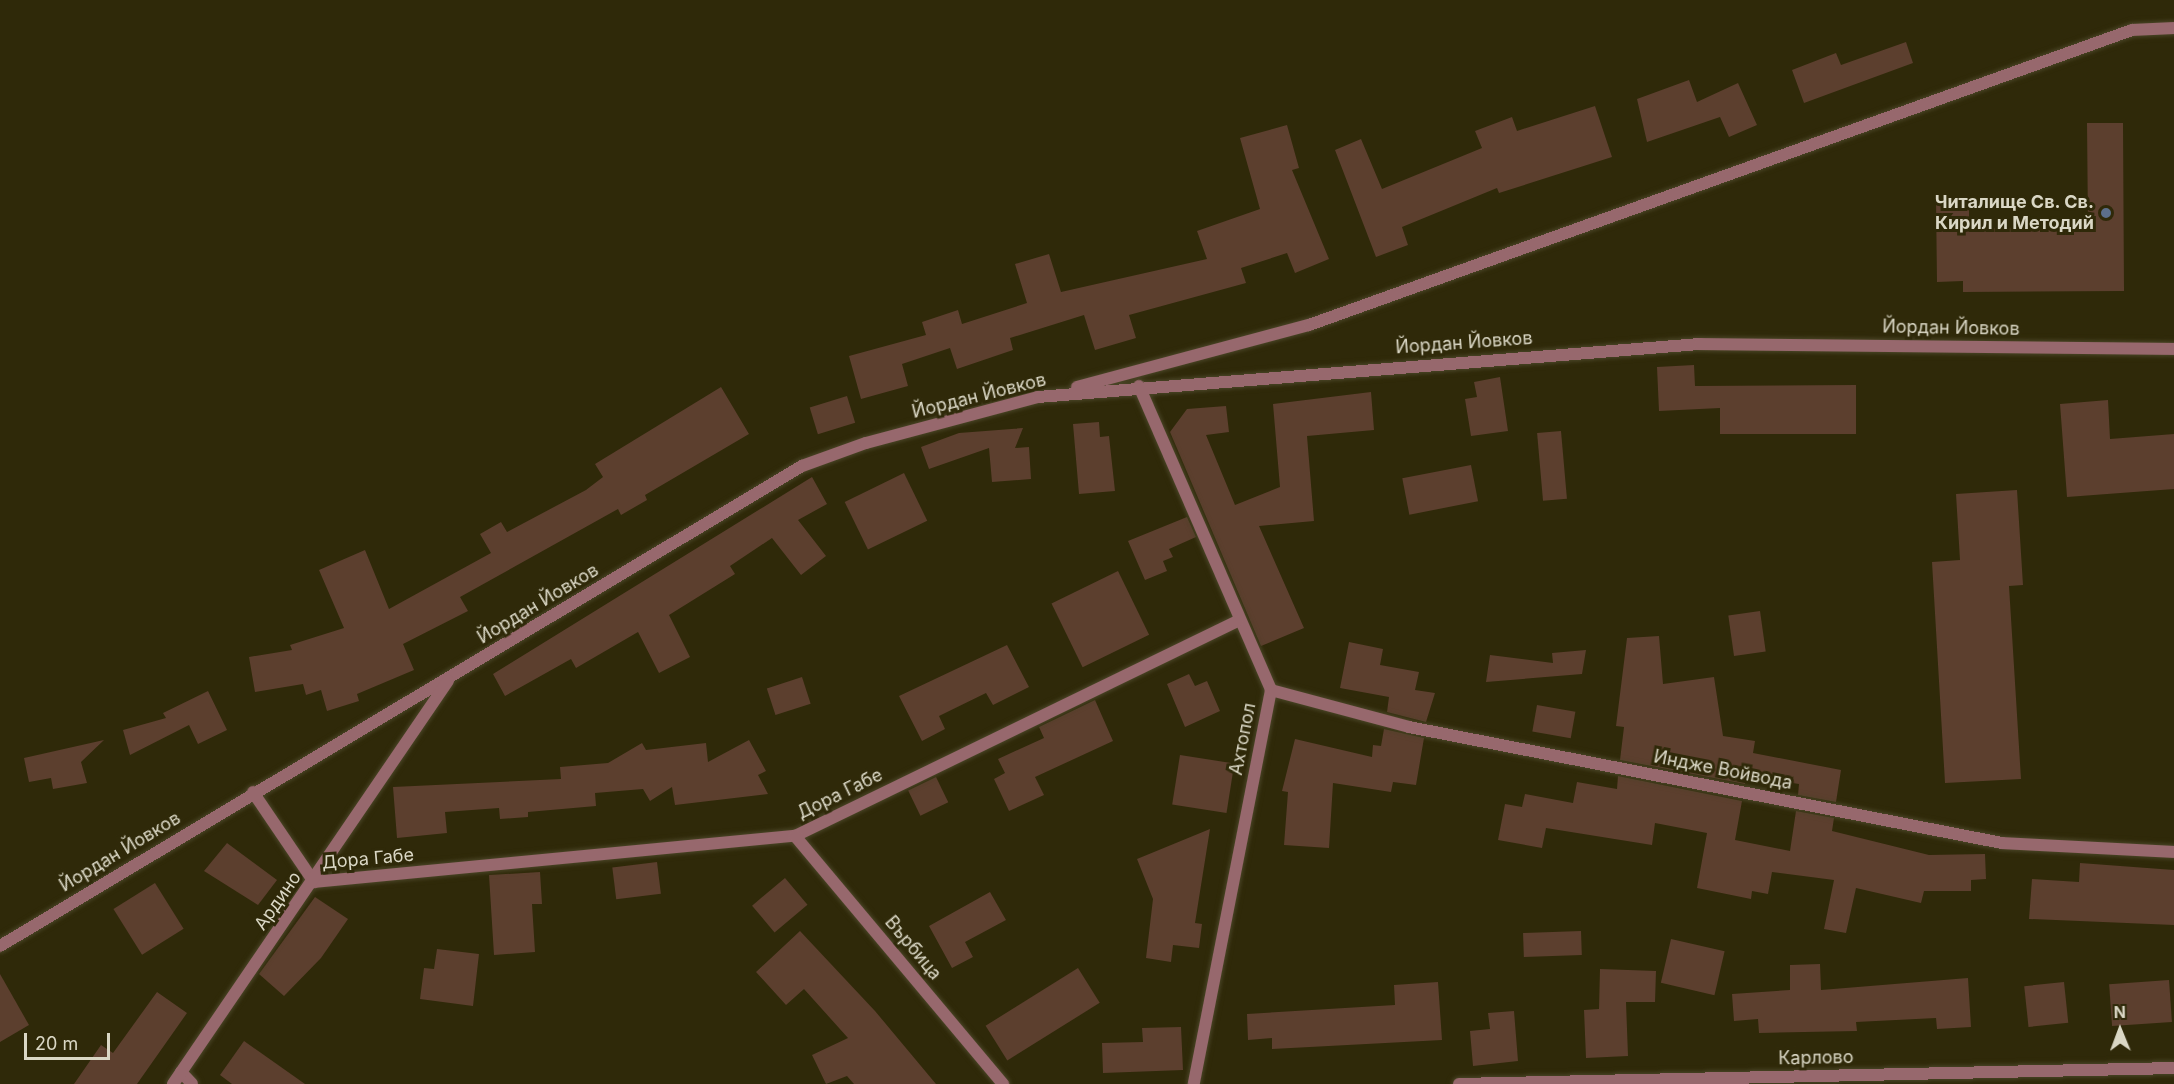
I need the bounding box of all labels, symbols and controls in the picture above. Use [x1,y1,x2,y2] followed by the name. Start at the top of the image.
[1934,192,2094,234] place label: Читалище Св. Св. Кирил и Методий
[2099,206,2113,220] marker: Читалище Св. Св. Кирил и Методий
[1882,316,2020,340] street label: Йордан Йовков
[1395,327,1533,359] street label: Йордан Йовков
[910,369,1048,423] street label: Йордан Йовков
[474,559,602,649] street label: Йордан Йовков
[1225,701,1261,777] street label: Ахтопол
[1652,746,1794,794] street label: Индже Войвода
[794,764,886,824] street label: Дора Габе
[56,807,184,897] street label: Йордан Йовков
[321,844,415,874] street label: Дора Габе
[250,867,306,935] street label: Ардино
[880,912,946,984] street label: Върбица
[2090,1000,2150,1060] north arrow
[2113,1002,2126,1022] text: N
[27,1021,112,1059] scale bar
[35,1033,78,1054] text: 20 m
[1778,1047,1854,1069] street label: Карлово

